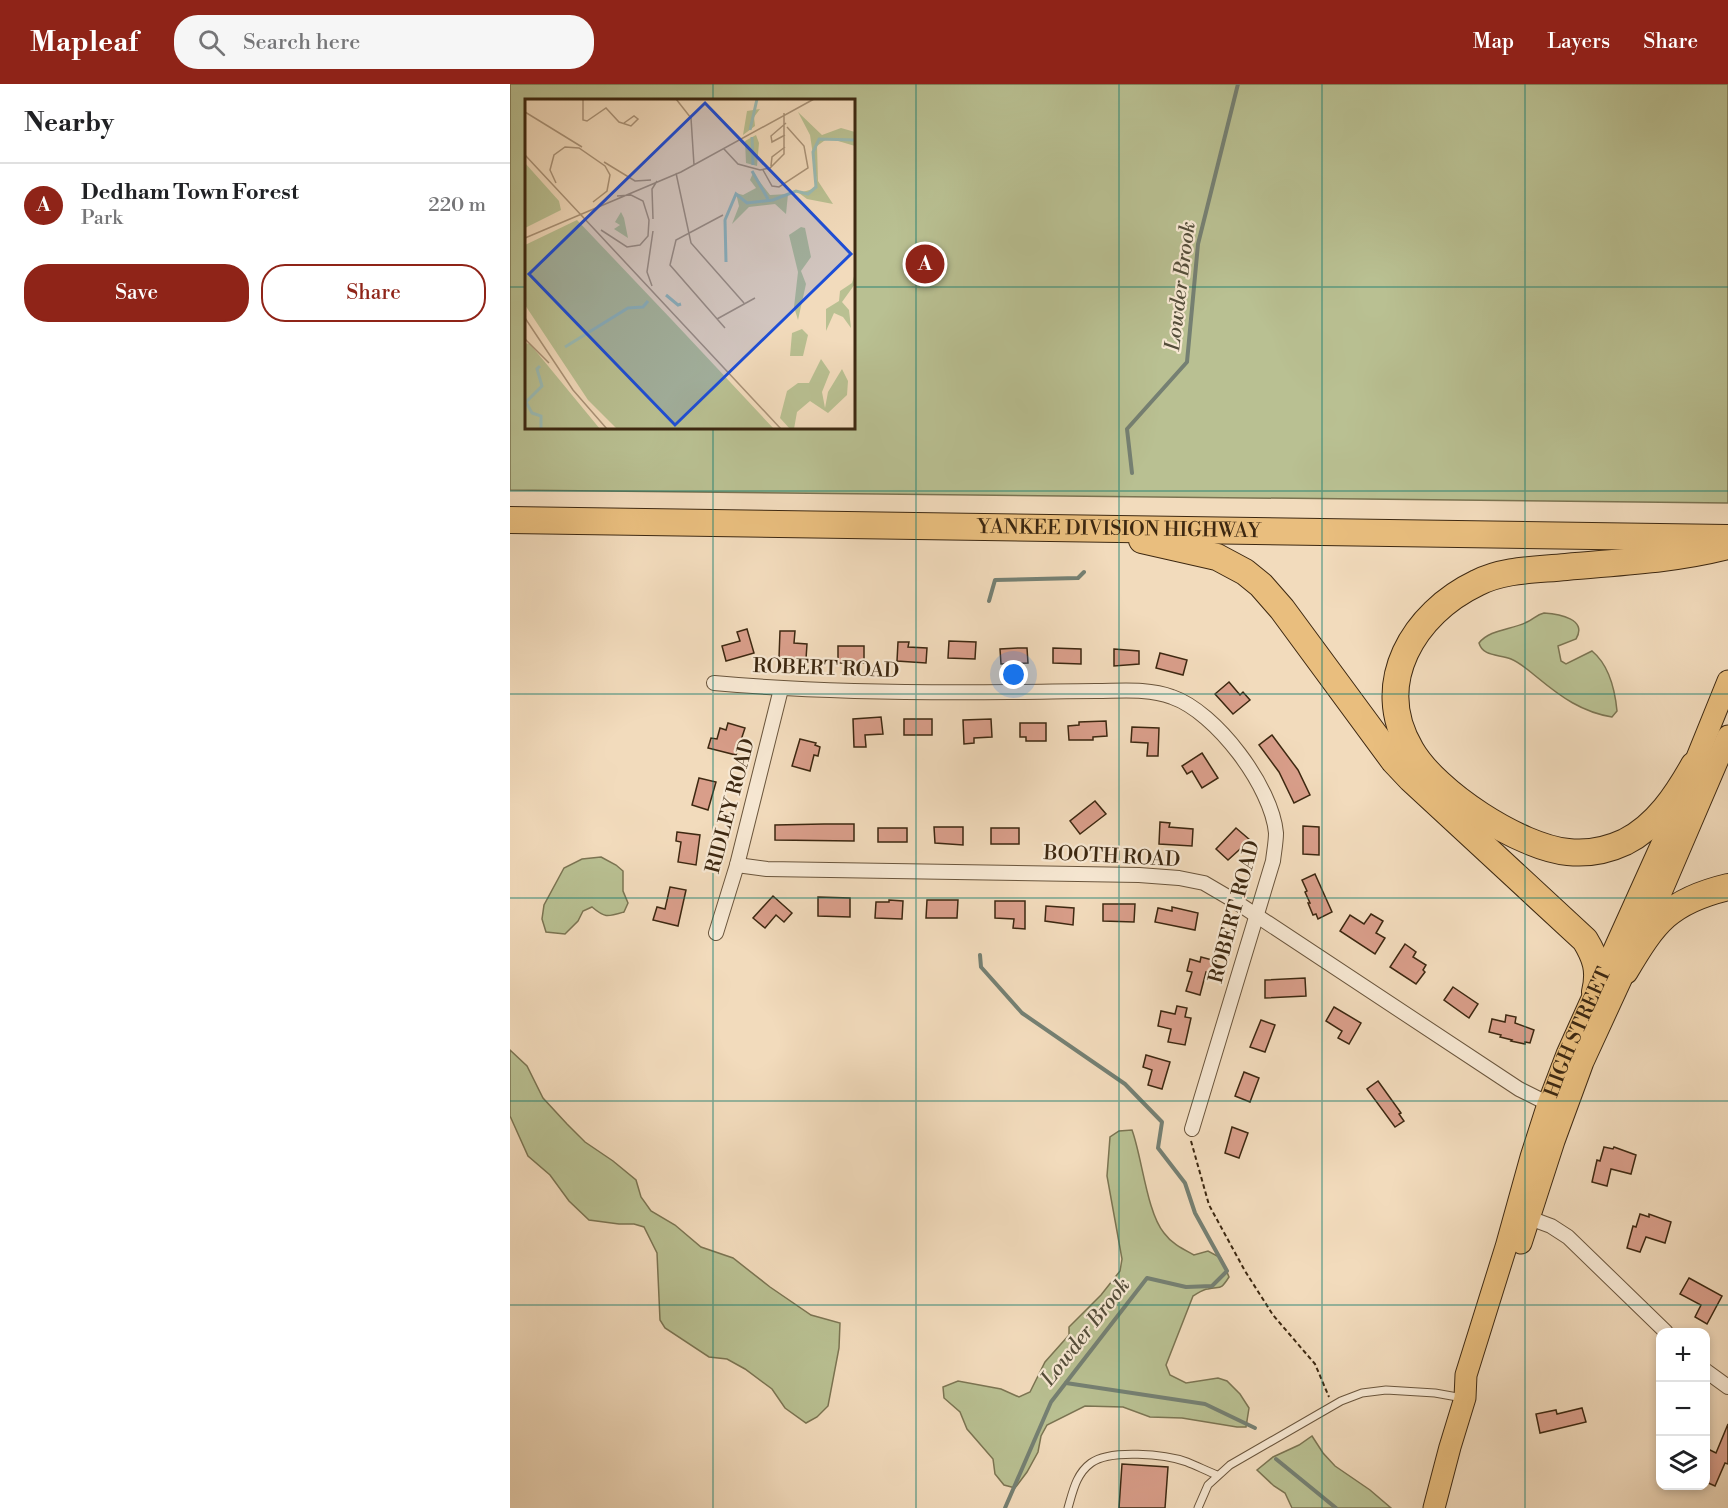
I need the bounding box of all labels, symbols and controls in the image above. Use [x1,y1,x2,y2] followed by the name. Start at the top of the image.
[174,15,594,69] search box
[30,25,138,60] text: Mapleaf
[195,26,228,59] icon: search
[243,29,360,56] text: Search here
[1473,29,1514,55] text: Map
[1547,29,1610,55] text: Layers
[1643,29,1698,55] text: Share
[525,99,855,429] inset map
[24,107,114,139] text: Nearby
[81,179,299,206] text: Dedham Town Forest
[36,193,51,218] text: A
[428,193,486,218] text: 220 m
[81,206,123,231] text: Park
[1160,220,1202,353] water label: Lowder Brook
[906,242,944,286] pin: A
[24,264,249,322] button: Save
[261,264,486,322] button: Share
[976,514,1262,544] street label: YANKEE DIVISION HIGHWAY
[752,654,900,684] street label: ROBERT ROAD
[999,660,1028,689] your location
[701,736,761,876] street label: RIDLEY ROAD
[1204,838,1266,986] street label: ROBERT ROAD
[1042,841,1181,873] street label: BOOTH ROAD
[1539,964,1617,1101] street label: HIGH STREET
[1035,1273,1136,1392] water label: Lowder Brook
[1656,1328,1710,1490] map controls
[1656,1328,1710,1382] button: +
[1656,1382,1710,1436] button: −
[1656,1436,1710,1490] button: layers

